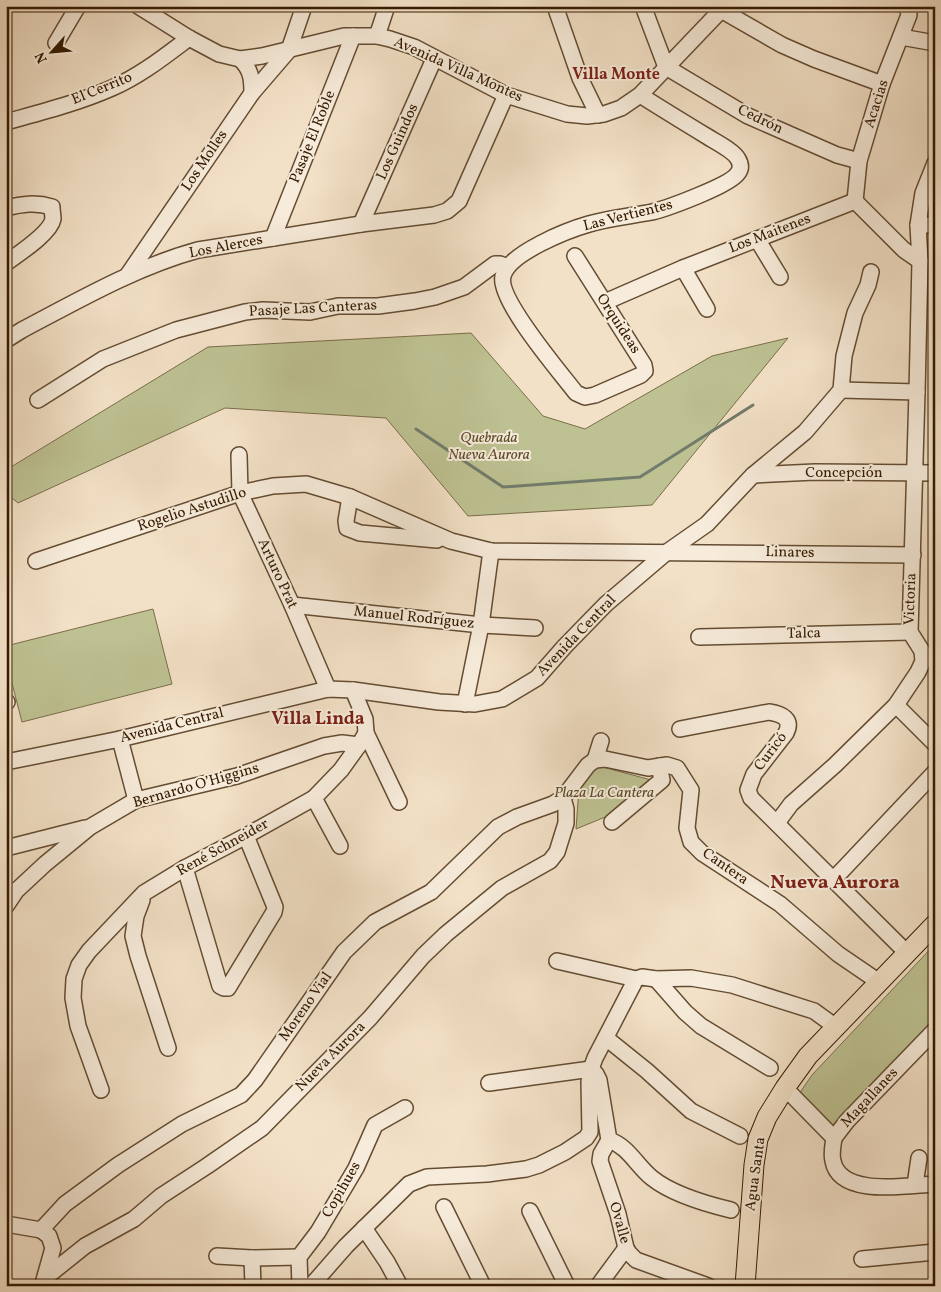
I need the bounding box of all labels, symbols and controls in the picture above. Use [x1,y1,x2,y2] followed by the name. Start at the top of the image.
[28,28,78,78] north arrow
[390,32,526,108] street label: Avenida Villa Montes
[31,48,53,66] text: N
[572,64,660,86] district label: Villa Monte
[69,67,135,111] street label: El Cerrito
[859,77,895,131] street label: Acacias
[285,87,341,187] street label: Pasaje El Roble
[372,100,424,184] street label: Los Guindos
[734,100,786,140] street label: Cedrón
[177,126,233,196] street label: Los Molles
[581,195,675,237] street label: Las Vertientes
[726,209,814,259] street label: Los Maitenes
[187,230,265,264] street label: Los Alerces
[591,290,645,358] street label: Orquideas
[248,295,378,323] street label: Pasaje Las Canteras
[448,428,530,466] park label: Quebrada Nueva Aurora
[805,463,883,484] street label: Concepción
[135,482,249,537] street label: Rogelio Astudillo
[252,535,302,613] street label: Arturo Prat
[765,542,815,564] street label: Linares
[900,573,922,625] street label: Victoria
[533,590,621,682] street label: Avenida Central
[353,601,475,635] street label: Manuel Rodríguez
[787,623,821,645] street label: Talca
[118,703,226,749] street label: Avenida Central
[271,707,365,732] district label: Villa Linda
[749,728,793,776] street label: Curicó
[131,758,261,814] street label: Bernardo O’Higgins
[554,783,654,804] park label: Plaza La Cantera
[173,814,273,882] street label: René Schneider
[698,843,752,891] street label: Cantera
[770,869,900,897] district label: Nueva Aurora
[274,968,338,1046] street label: Moreno Vial
[291,1017,371,1097] street label: Nueva Aurora
[837,1063,903,1133] street label: Magallanes
[740,1136,772,1212] street label: Agua Santa
[317,1158,367,1222] street label: Copihues
[603,1200,635,1246] street label: Ovalle

